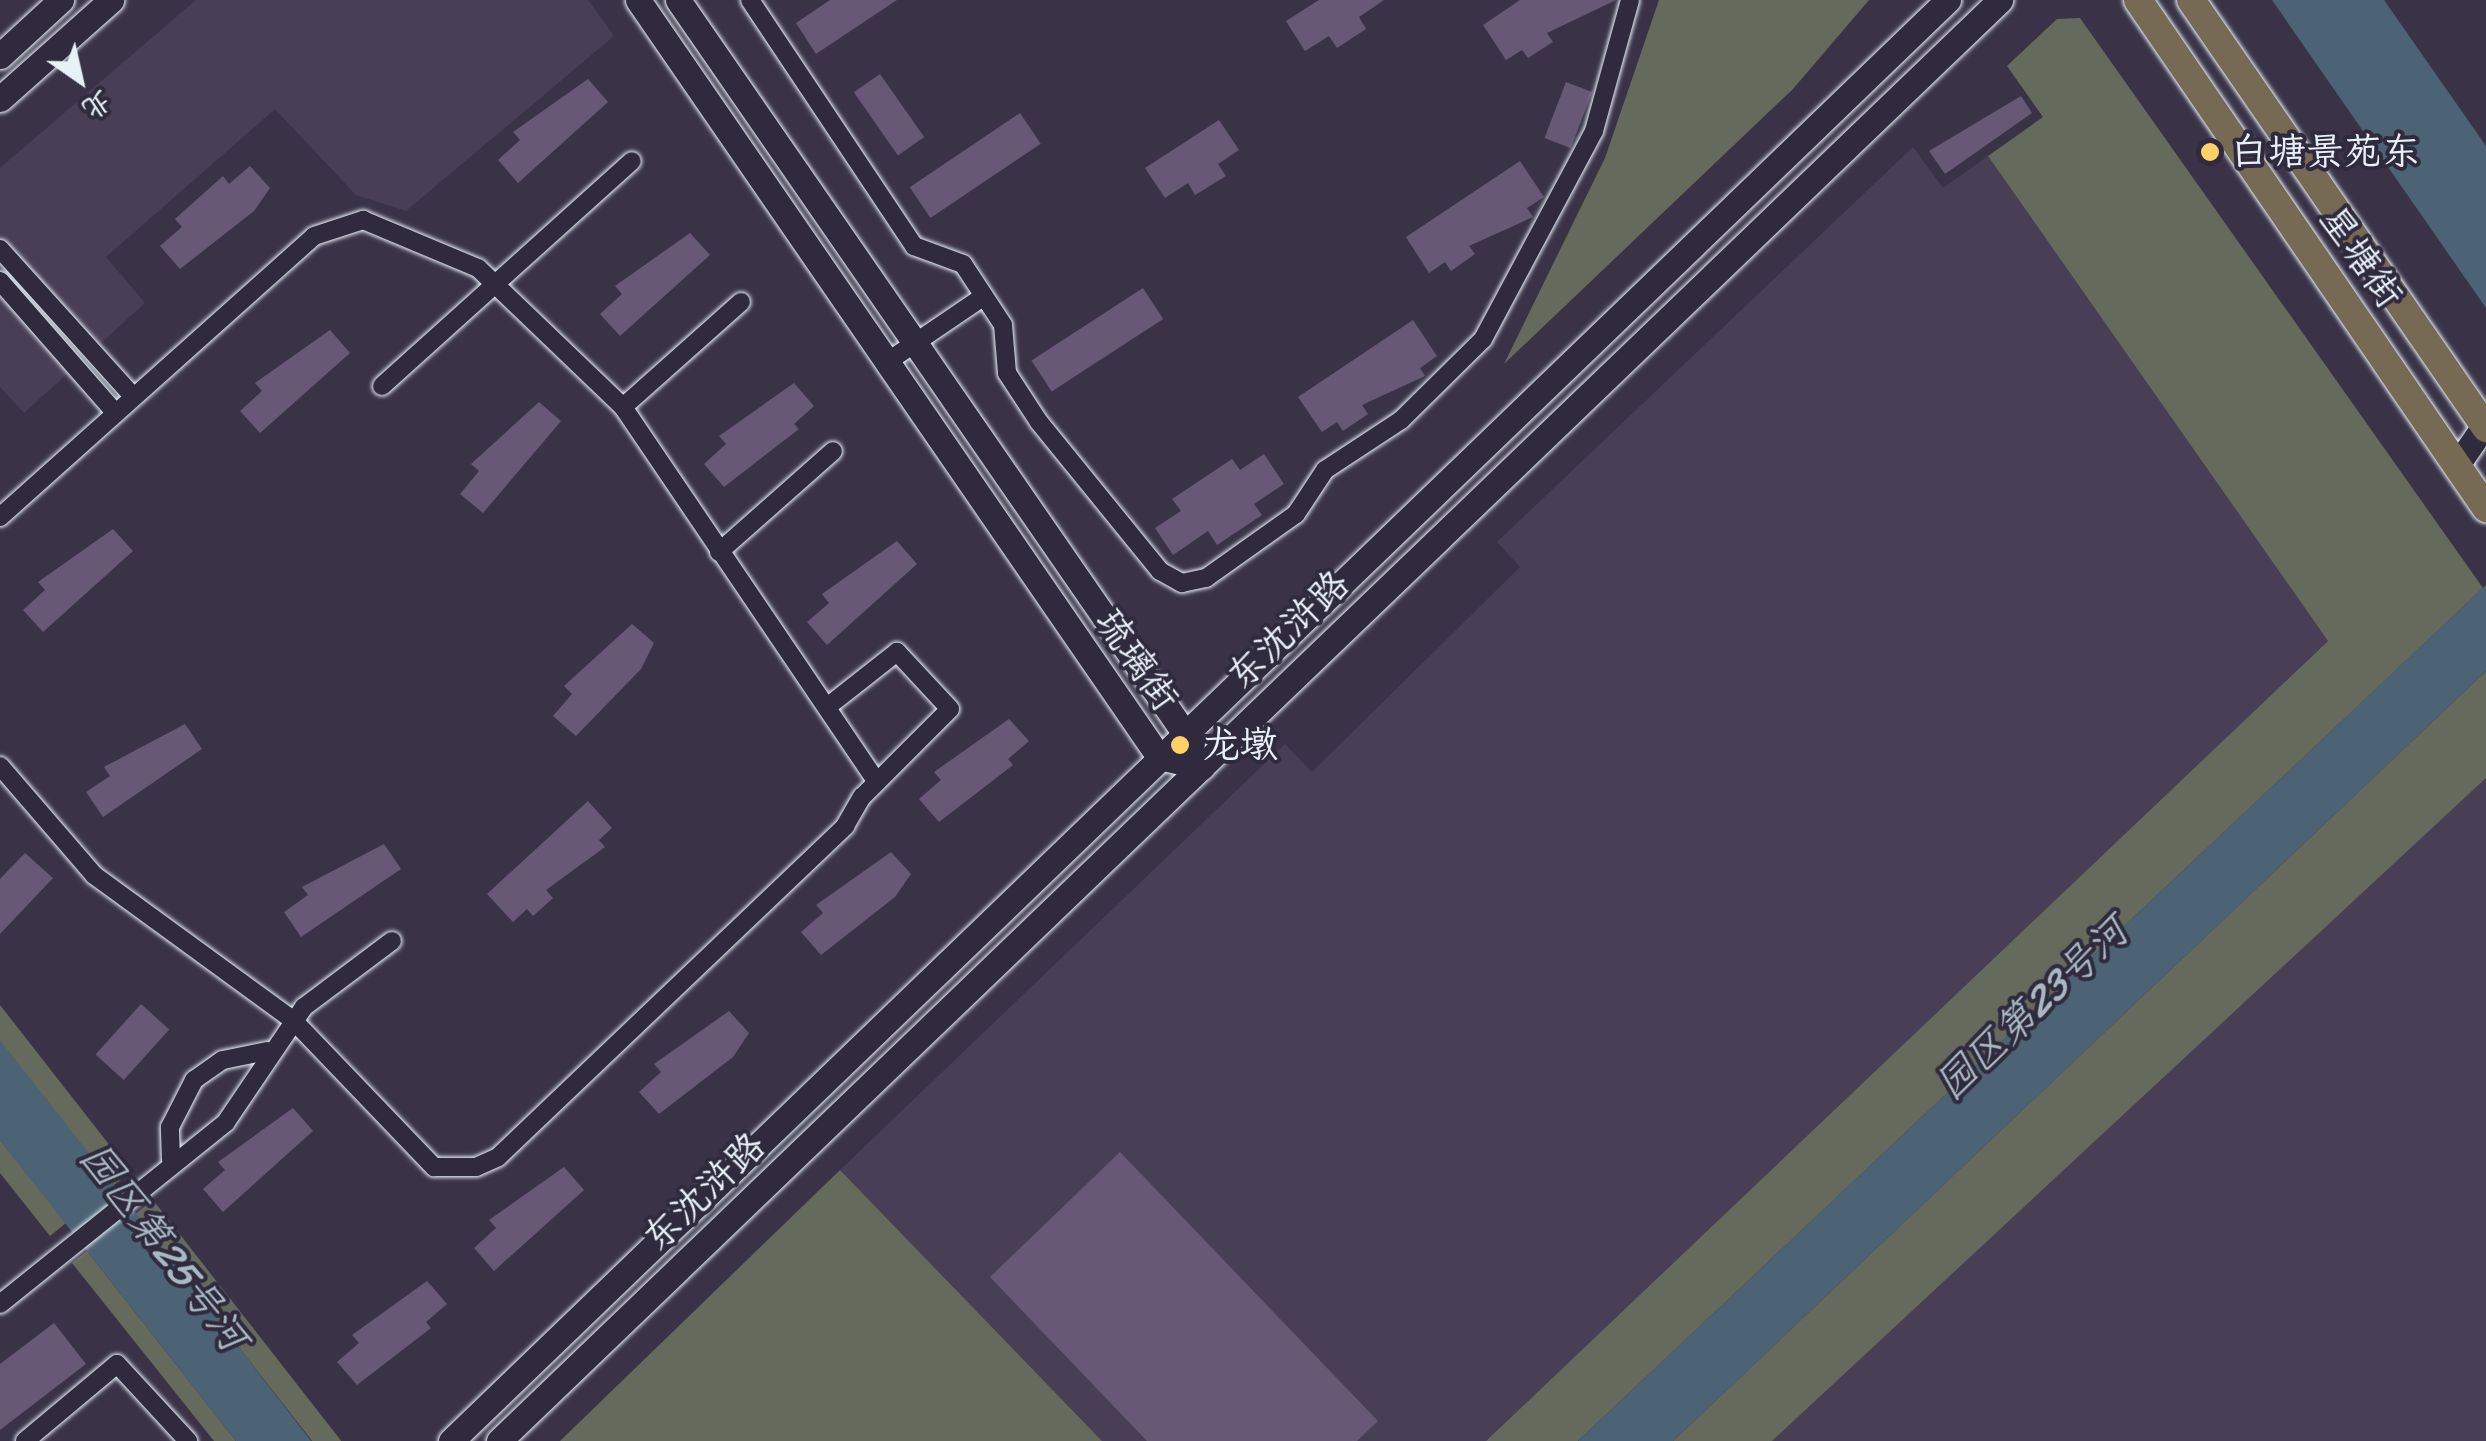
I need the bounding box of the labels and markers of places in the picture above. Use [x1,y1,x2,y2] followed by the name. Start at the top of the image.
[2230,129,2420,175] place label: 白塘景苑东
[2199,141,2221,163] marker: 白塘景苑东
[1202,722,1278,768] place label: 龙墩
[1167,732,1193,758] marker: 龙墩

